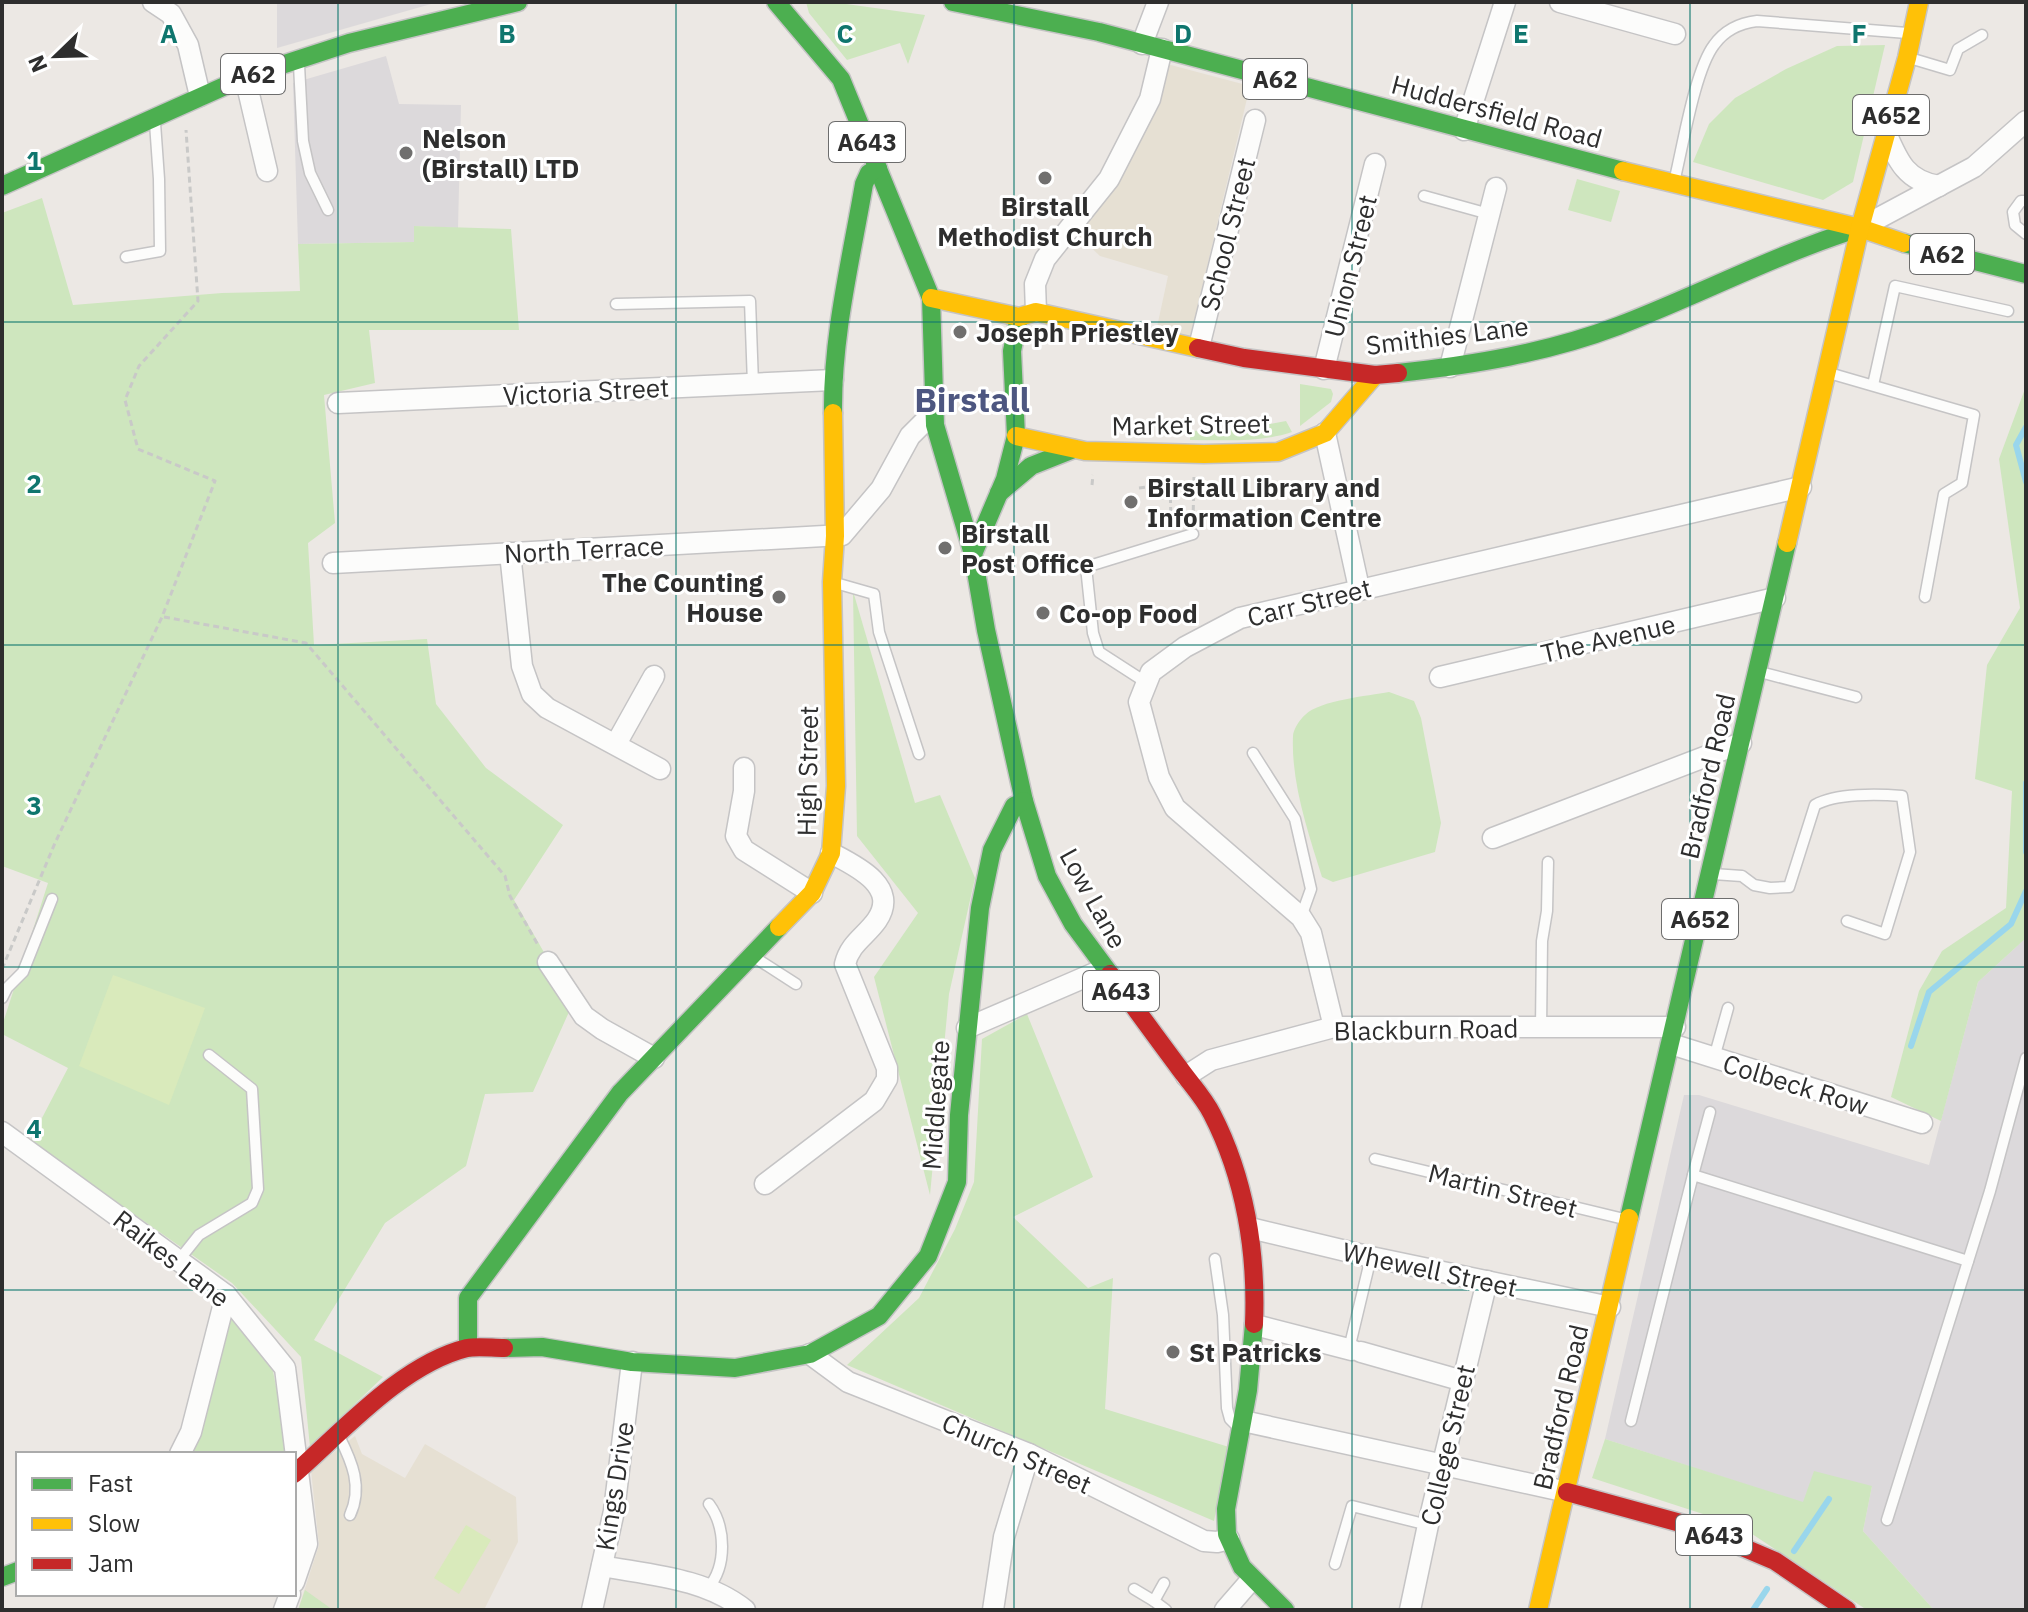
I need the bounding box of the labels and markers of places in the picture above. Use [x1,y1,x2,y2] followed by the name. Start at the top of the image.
[422,121,579,185] place label: Nelson (Birstall) LTD
[397,144,415,162] marker: Nelson (Birstall) LTD
[1036,169,1054,187] marker: Birstall Methodist Church
[937,189,1153,253] place label: Birstall Methodist Church
[976,315,1179,349] place label: Joseph Priestley
[951,323,969,341] marker: Joseph Priestley
[1147,470,1382,534] place label: Birstall Library and Information Centre
[1122,493,1140,511] marker: Birstall Library and Information Centre
[961,516,1094,580] place label: Birstall Post Office
[936,539,954,557] marker: Birstall Post Office
[602,565,764,629] place label: The Counting House
[770,588,788,606] marker: The Counting House
[1059,596,1198,630] place label: Co-op Food
[1034,604,1052,622] marker: Co-op Food
[1189,1335,1322,1369] place label: St Patricks
[1164,1343,1182,1361] marker: St Patricks

